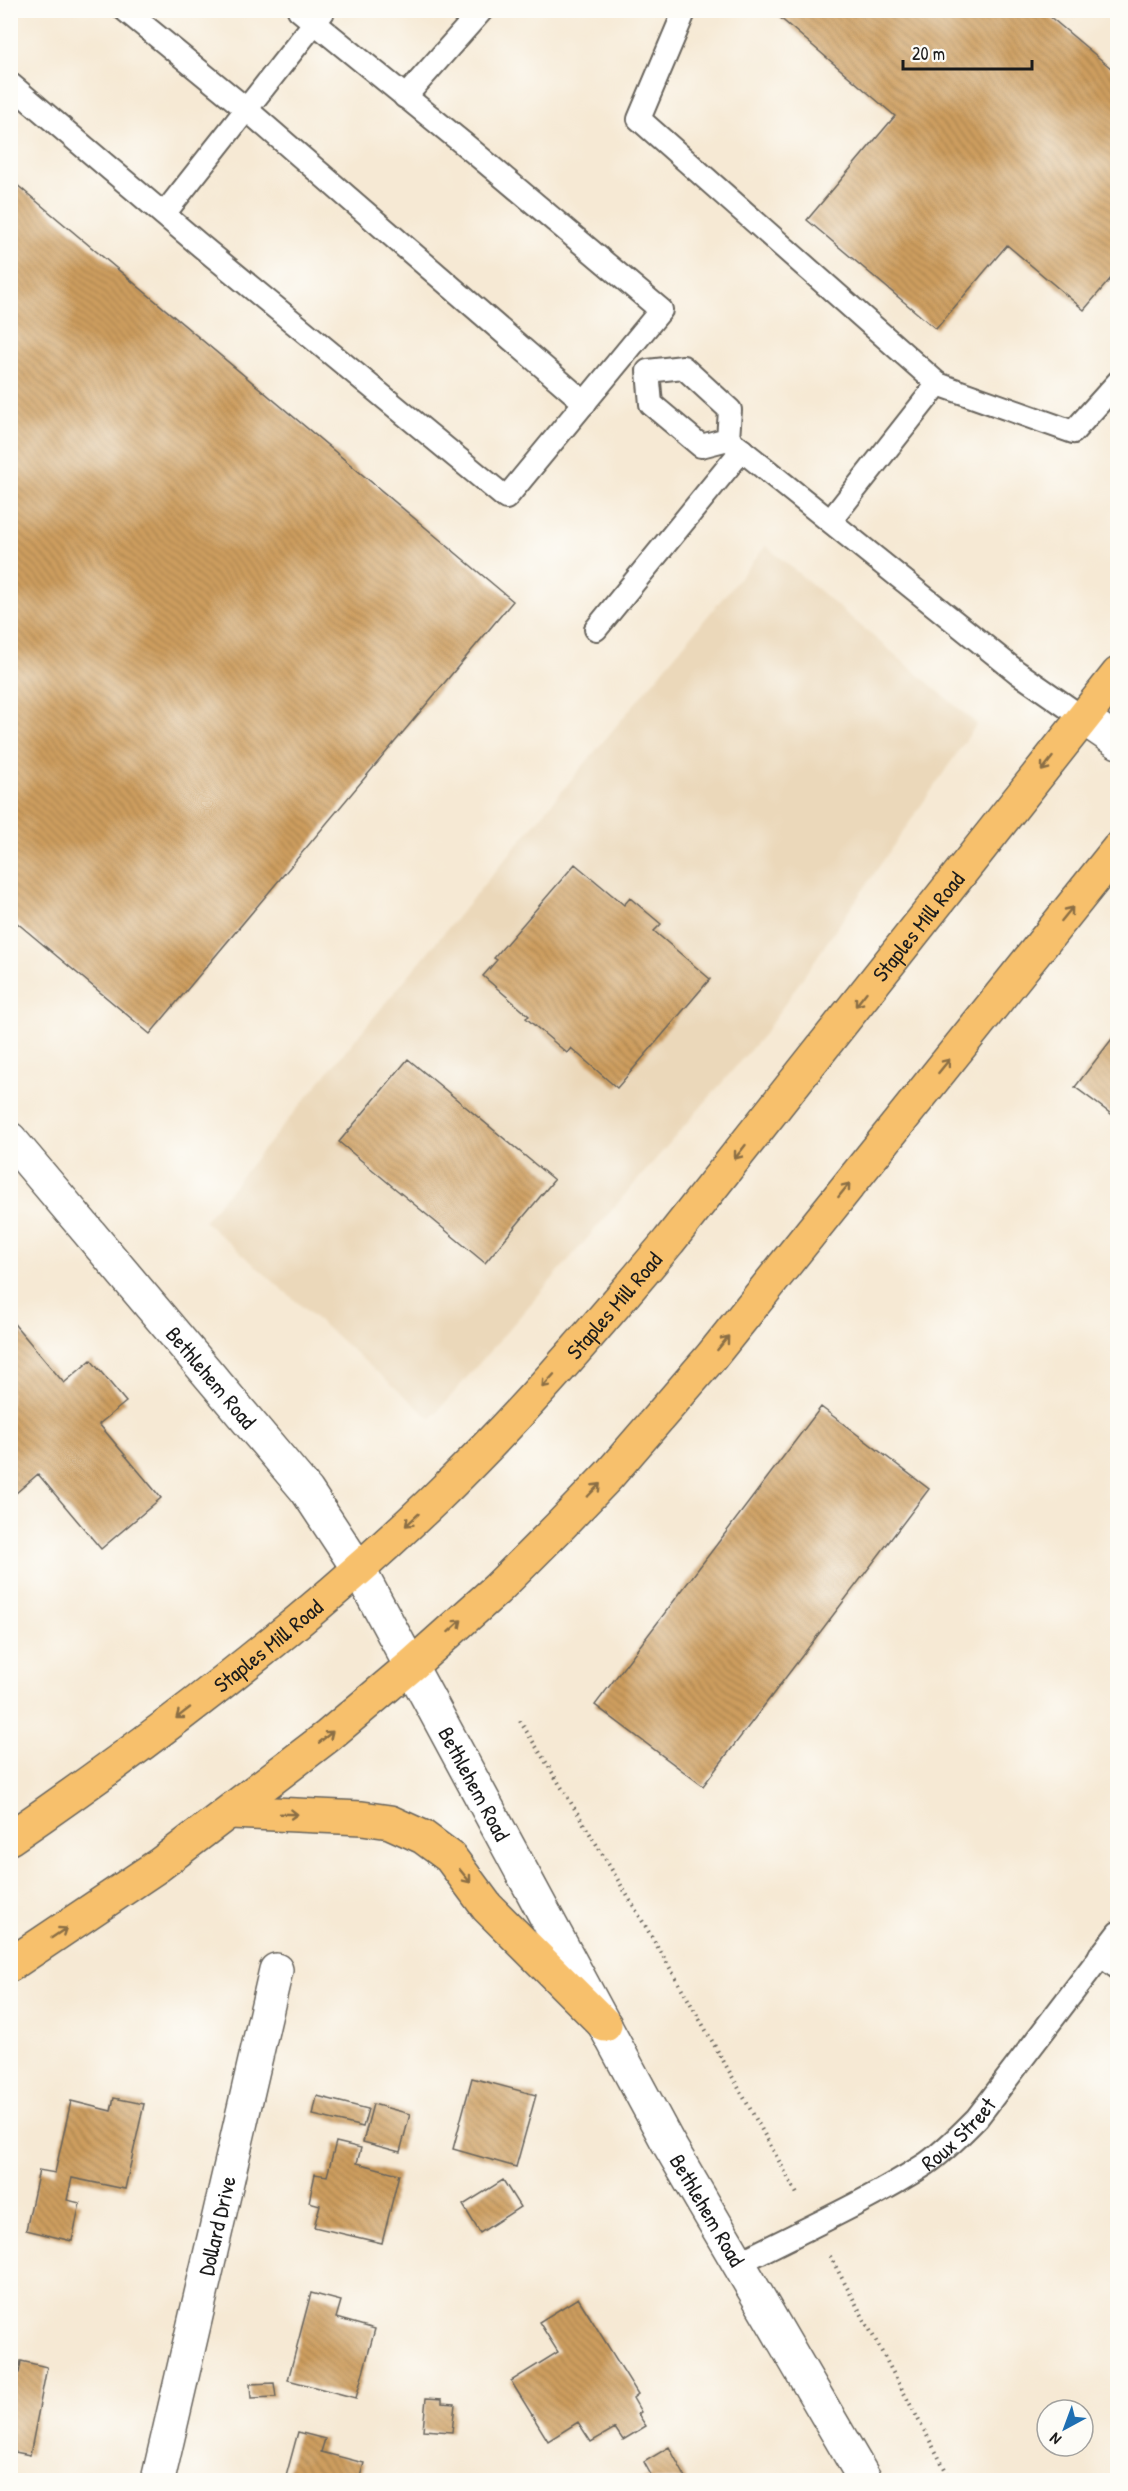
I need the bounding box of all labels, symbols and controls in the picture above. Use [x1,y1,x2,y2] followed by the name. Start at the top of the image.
[903,33,1032,71] scale bar
[912,41,945,66] text: 20 m
[1041,755,1054,771] one-way arrow
[865,865,971,988] street label: Staples Mill Road
[1060,906,1073,922] one-way arrow
[855,991,868,1007] one-way arrow
[938,1058,951,1074] one-way arrow
[734,1143,747,1159] one-way arrow
[837,1182,850,1198] one-way arrow
[559,1245,669,1366] street label: Staples Mill Road
[159,1320,263,1435] street label: Bethlehem Road
[716,1335,729,1351] one-way arrow
[541,1373,555,1388] one-way arrow
[587,1482,601,1497] one-way arrow
[405,1513,420,1527] one-way arrow
[207,1592,329,1699] street label: Staples Mill Road
[447,1619,462,1633] one-way arrow
[176,1707,192,1720] one-way arrow
[431,1721,517,1846] street label: Bethlehem Road
[318,1730,334,1743] one-way arrow
[279,1809,299,1820] one-way arrow
[458,1868,471,1884] one-way arrow
[50,1927,67,1939] one-way arrow
[915,2091,1003,2178] street label: Roux Street
[663,2148,752,2272] street label: Bethlehem Road
[191,2173,243,2278] street label: Dollard Drive
[1035,2398,1095,2458] north arrow
[1044,2428,1066,2450] text: N

